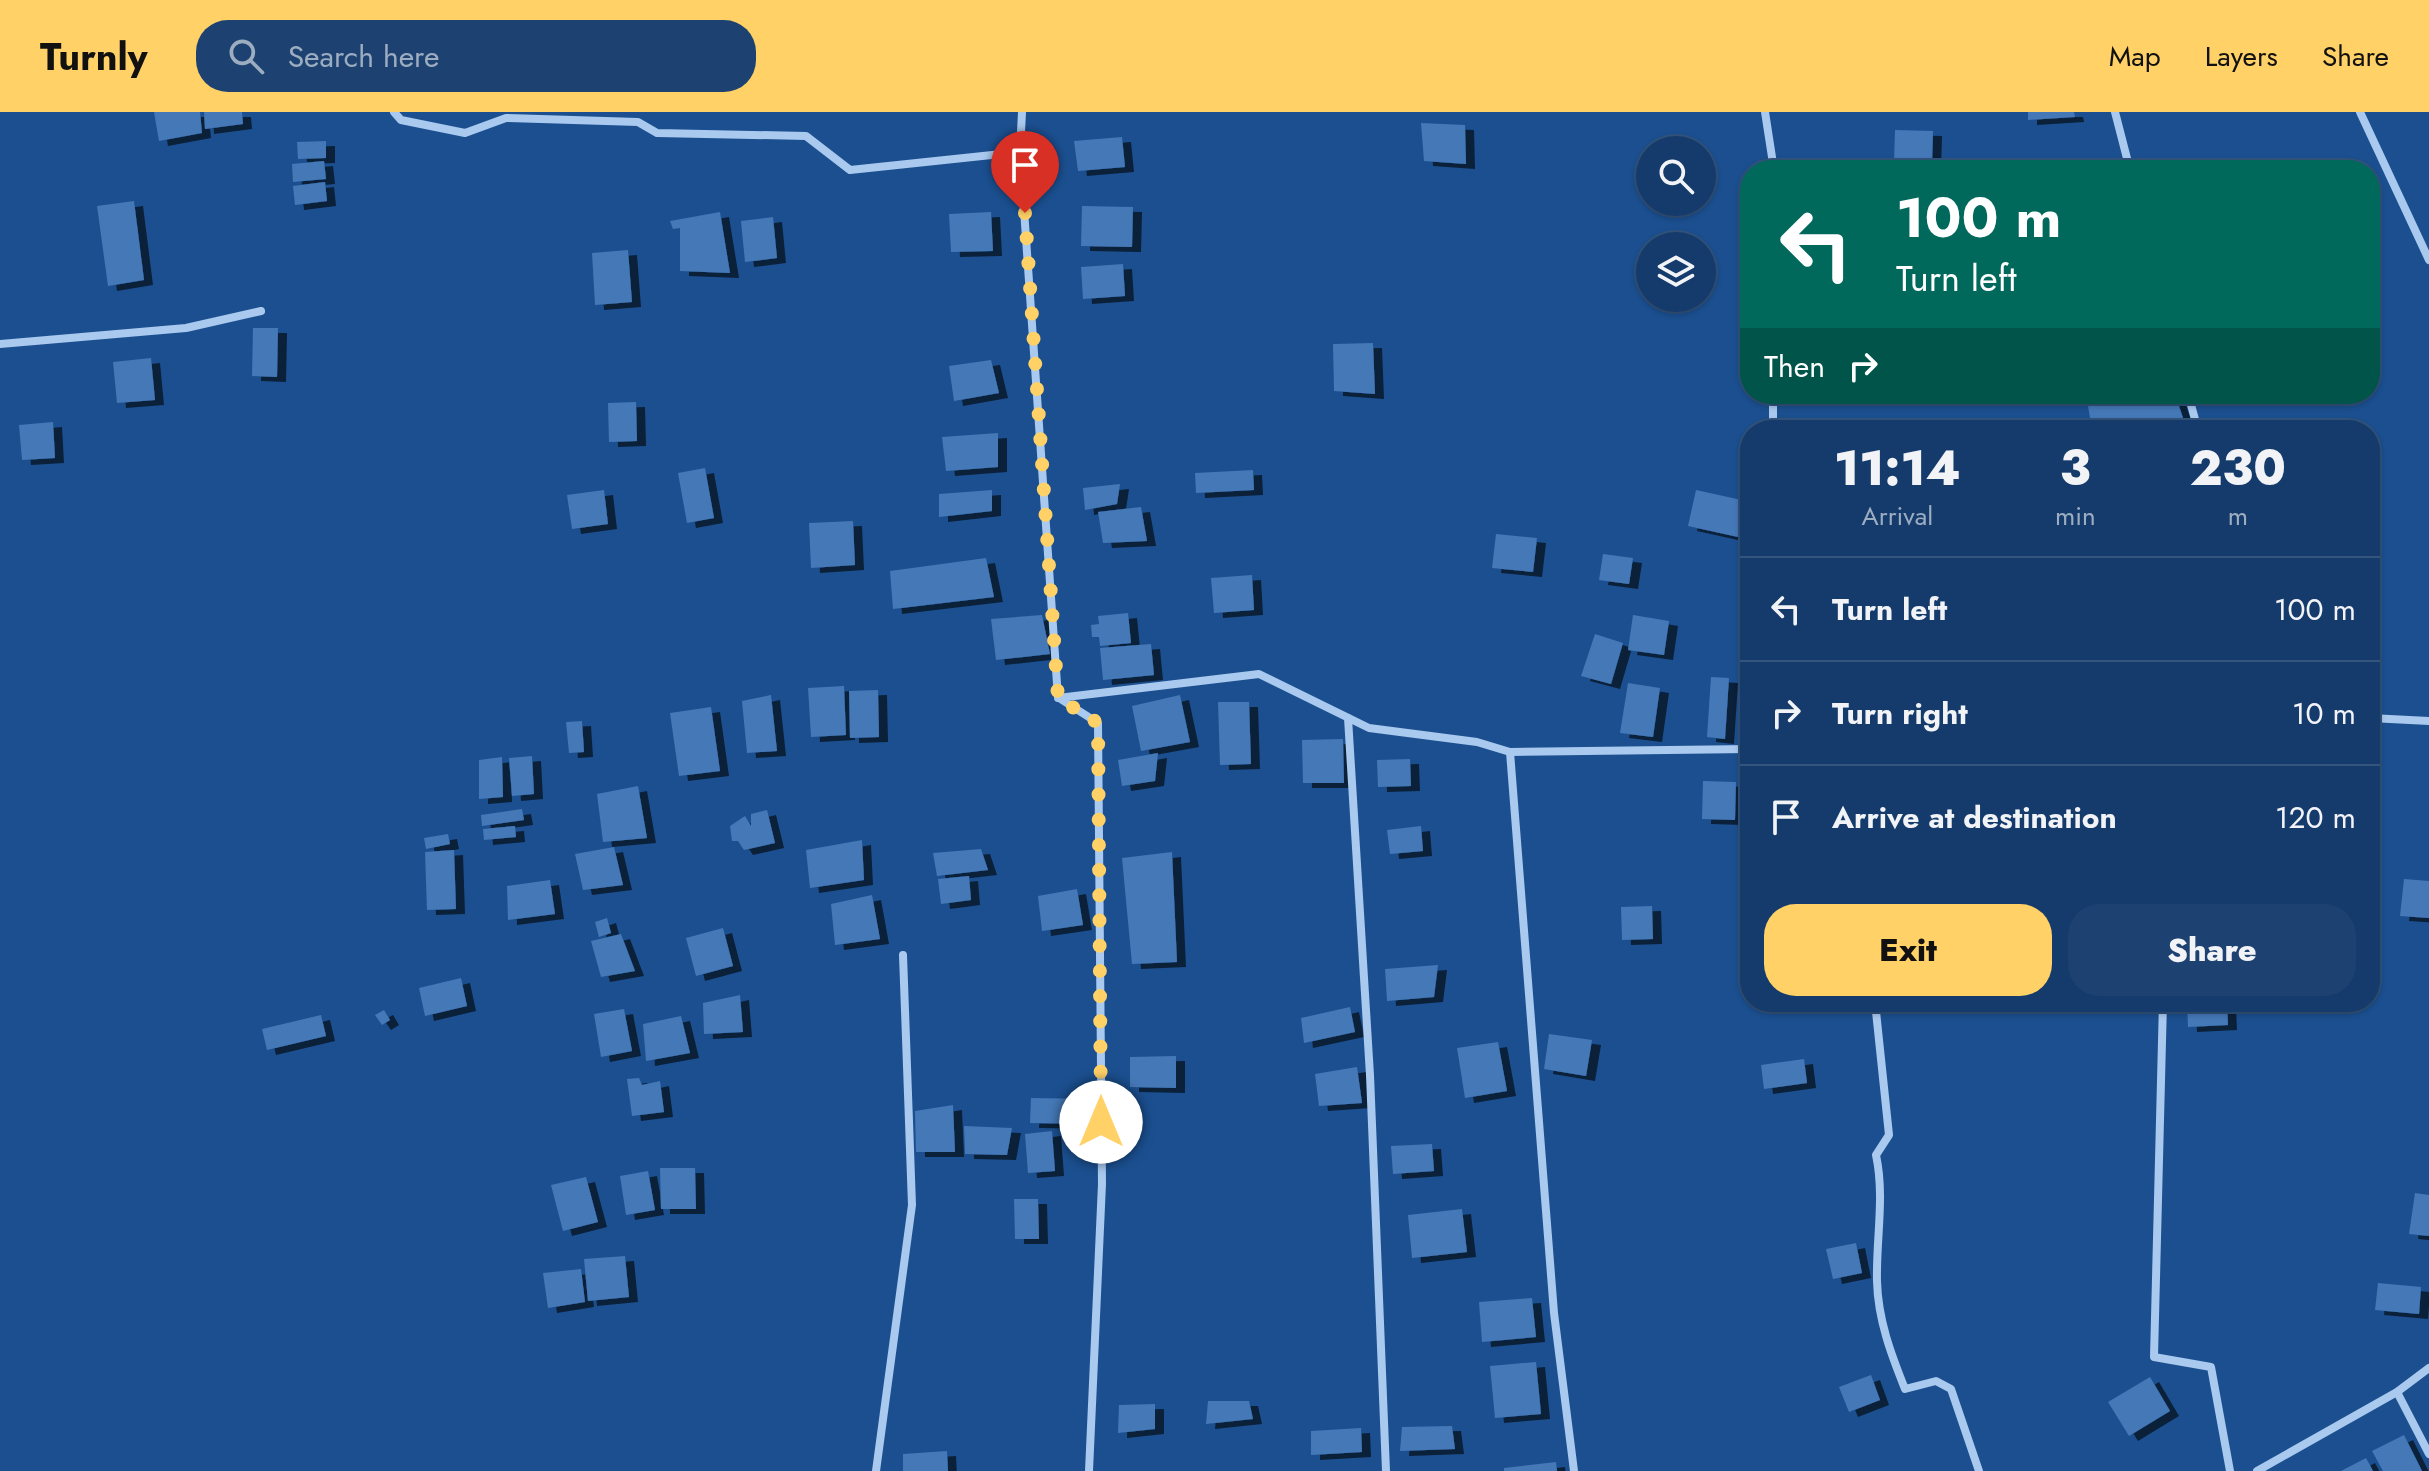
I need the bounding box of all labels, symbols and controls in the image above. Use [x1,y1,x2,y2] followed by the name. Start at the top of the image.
[196,20,756,92] search box
[40,29,148,84] text: Turnly
[224,34,268,78] icon: search
[288,35,439,78] text: Search here
[2109,36,2161,77] text: Map
[2205,36,2278,77] text: Layers
[2322,36,2389,77] text: Share
[991,131,1059,213] pin
[1636,136,1716,312] map controls
[1636,136,1716,216] button: search
[1003,143,1047,187] icon: arrive
[1896,177,2061,258] text: 100 m
[1764,192,1868,296] icon: left
[1636,232,1716,312] button: layers
[1896,252,2017,304] text: Turn left
[1841,344,1885,388] icon: right
[1764,345,1825,388] text: Then
[1834,434,1961,503] text: 11:14
[2060,434,2091,503] text: 3
[2190,434,2286,503] text: 230
[1862,497,1933,535] text: Arrival
[2055,497,2096,535] text: min
[2228,497,2248,535] text: m
[1764,587,1808,631] icon: left
[1832,588,1947,631] text: Turn left
[2274,588,2356,631] text: 100 m
[1764,691,1808,735] icon: right
[1832,692,1968,735] text: Turn right
[2292,692,2356,735] text: 10 m
[1764,795,1808,839] icon: arrive
[1832,796,2117,839] text: Arrive at destination
[2275,796,2356,839] text: 120 m
[1764,904,2052,996] button: Exit
[2068,904,2356,996] button: Share
[1059,1080,1143,1164] position arrow

